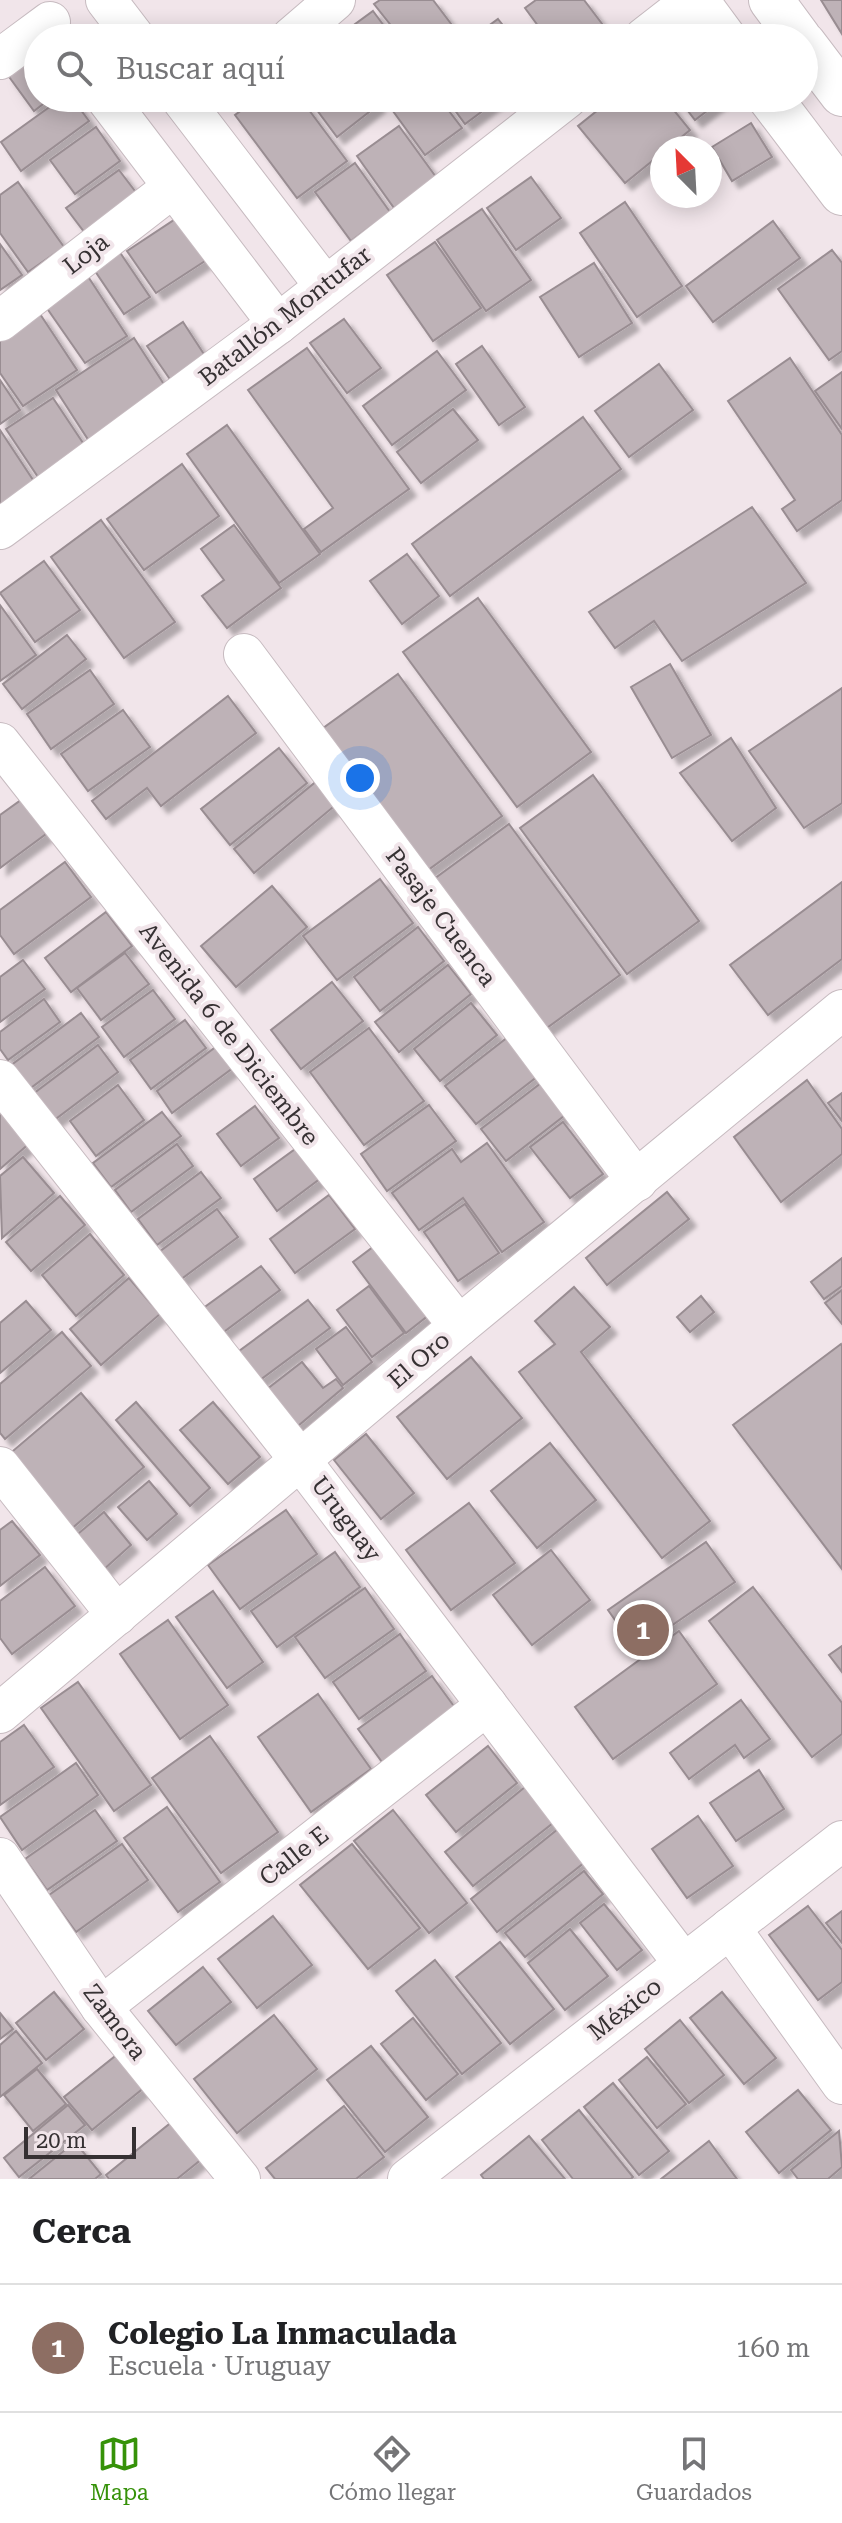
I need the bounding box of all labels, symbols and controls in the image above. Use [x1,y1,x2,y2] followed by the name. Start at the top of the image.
[24,24,818,112] search box
[52,46,96,90] icon: search
[116,51,285,86] text: Buscar aquí
[650,136,722,208] north arrow
[58,228,114,280] street label: Loja
[194,240,377,392] street label: Batallón Montufar
[340,758,380,798] your location
[380,842,502,992] street label: Pasaje Cuenca
[133,917,325,1151] street label: Avenida 6 de Diciembre
[383,1326,455,1394] street label: El Oro
[305,1471,387,1568] street label: Uruguay
[617,1600,669,1660] pin: 1
[254,1820,334,1892] street label: Calle E
[583,1972,667,2046] street label: México
[78,1979,152,2065] street label: Zamora
[24,2123,136,2159] scale bar
[36,2128,86,2153] text: 20 m
[32,2211,131,2251] text: Cerca
[108,2316,457,2351] text: Colegio La Inmaculada
[51,2333,65,2363] text: 1
[736,2333,810,2363] text: 160 m
[108,2351,331,2381] text: Escuela · Uruguay
[90,2432,149,2505] tab: Mapa
[329,2432,456,2505] tab: Cómo llegar
[636,2432,752,2505] tab: Guardados

